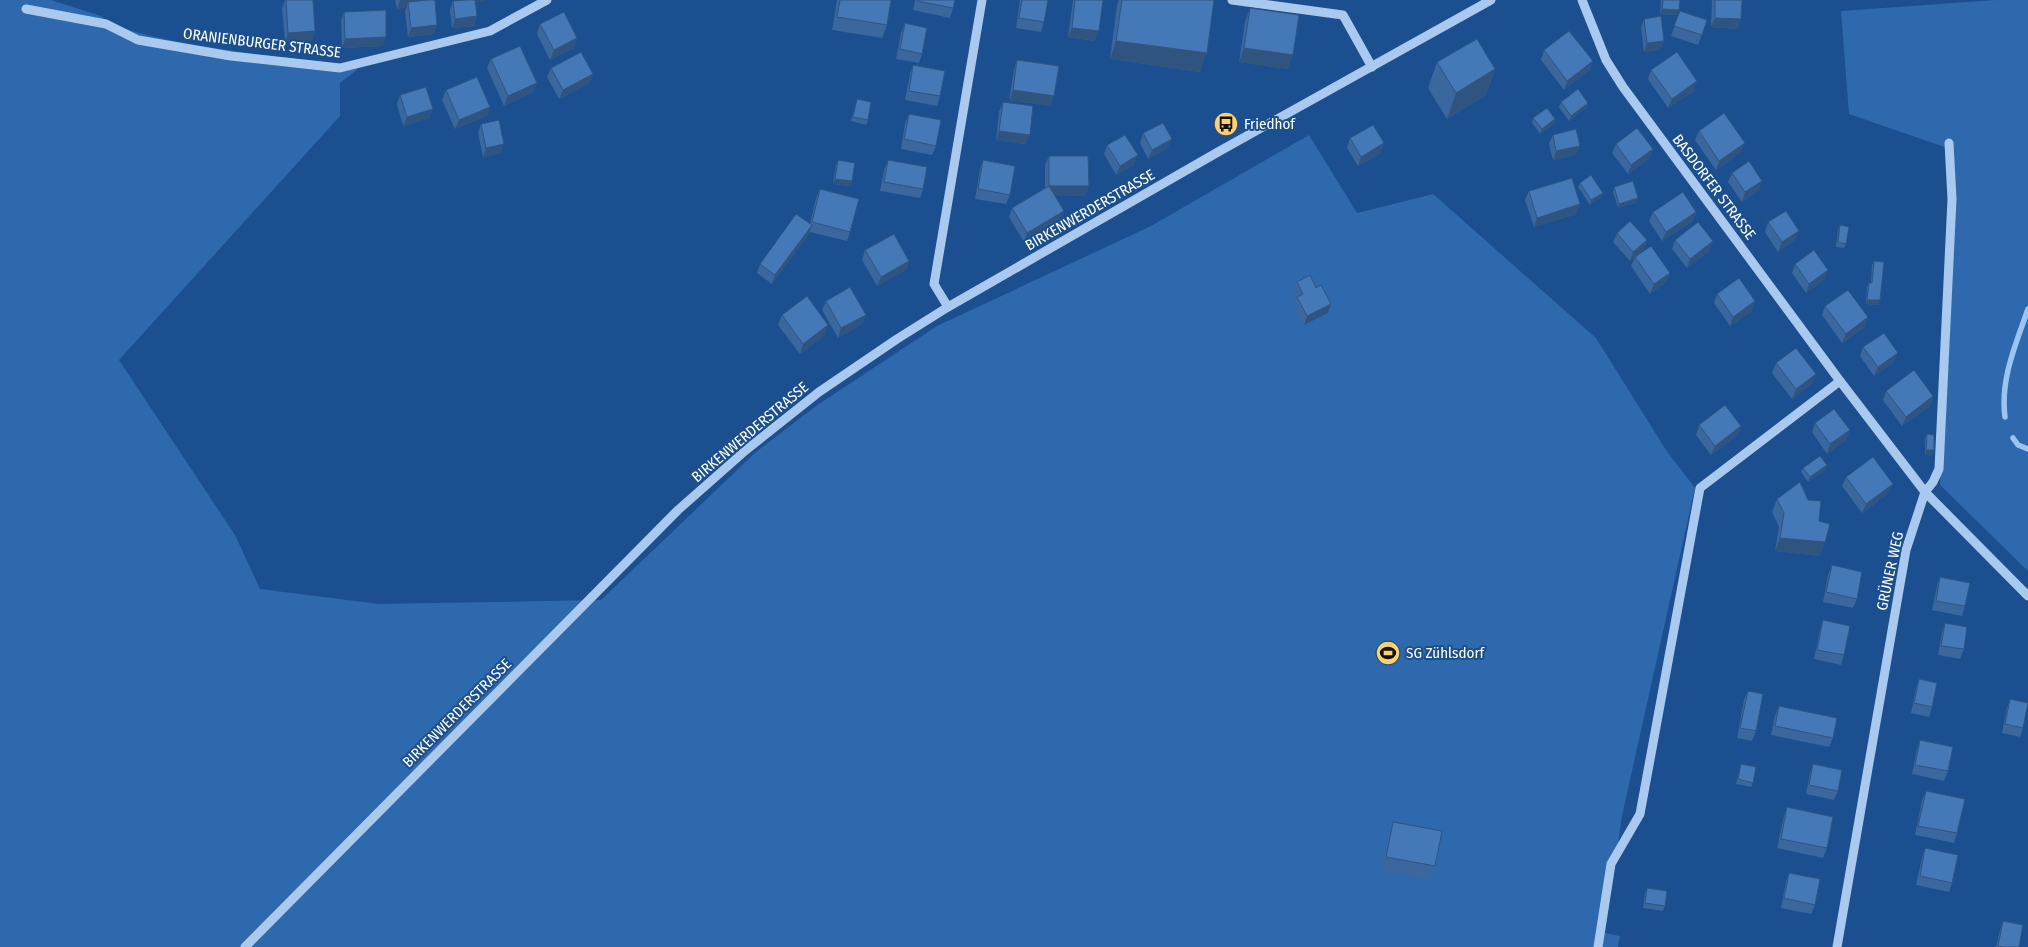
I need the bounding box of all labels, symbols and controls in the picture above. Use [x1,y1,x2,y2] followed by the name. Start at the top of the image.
[182,24,342,62] street label: ORANIENBURGER STRASSE
[1213,111,1239,137] bus stop icon: Friedhof
[1244,115,1296,133] place label: Friedhof
[1669,131,1759,243] street label: BASDORFER STRASSE
[1022,166,1158,254] street label: BIRKENWERDERSTRASSE
[688,378,812,486] street label: BIRKENWERDERSTRASSE
[1873,530,1907,612] street label: GRÜNER WEG
[1375,640,1401,666] sports icon: SG Zühlsdorf
[1406,644,1486,662] place label: SG Zühlsdorf
[399,655,515,771] street label: BIRKENWERDERSTRASSE

